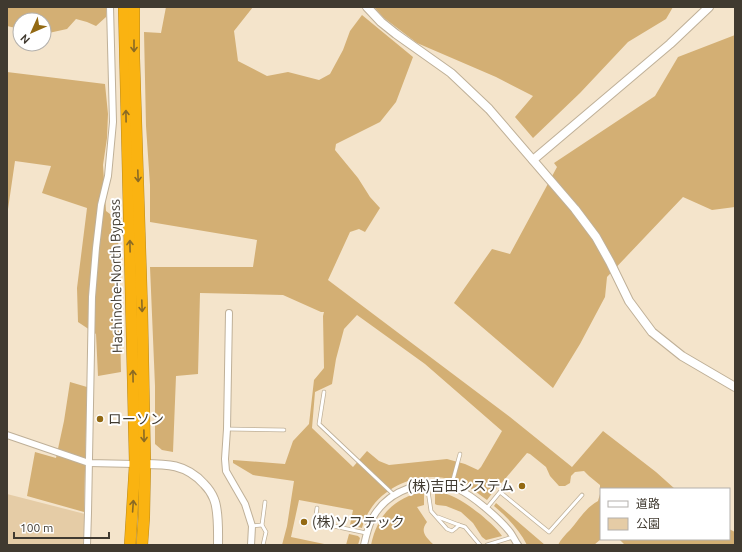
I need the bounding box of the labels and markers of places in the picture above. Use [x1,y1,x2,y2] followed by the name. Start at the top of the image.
[108,411,164,427] place label: ローソン
[95,414,105,424] marker: ローソン
[408,478,514,494] place label: (株)吉田システム
[517,481,527,491] marker: (株)吉田システム
[312,514,405,530] place label: (株)ソフテック
[299,517,309,527] marker: (株)ソフテック

